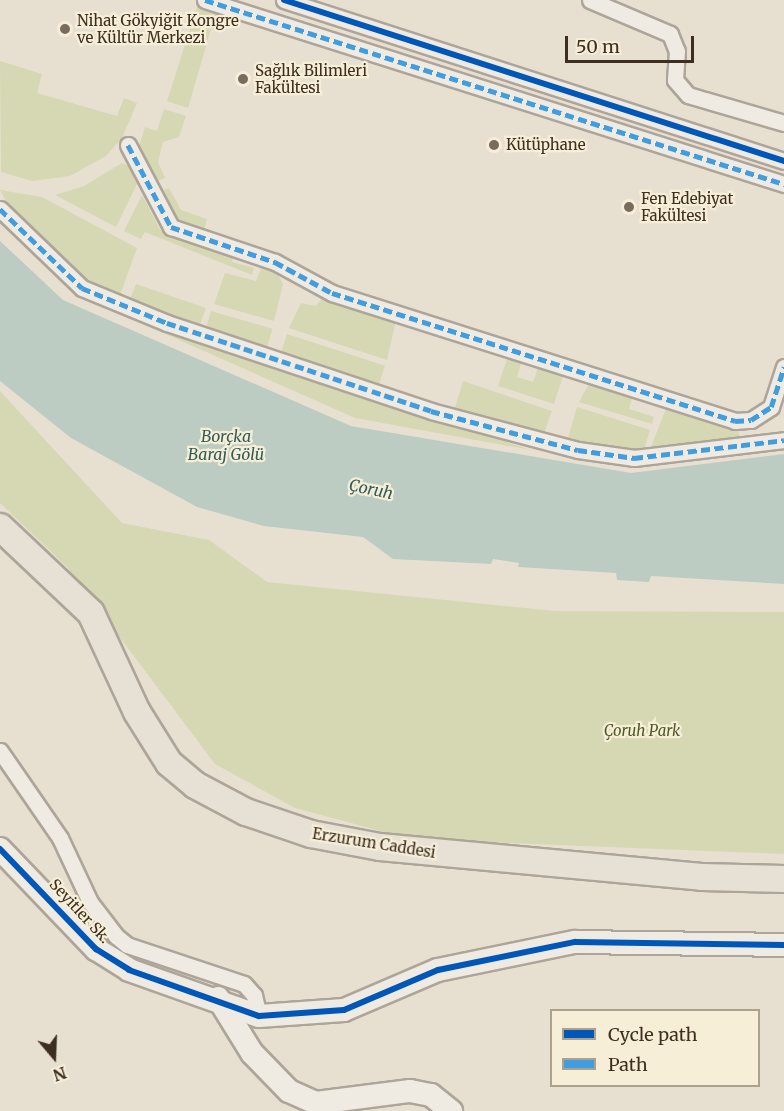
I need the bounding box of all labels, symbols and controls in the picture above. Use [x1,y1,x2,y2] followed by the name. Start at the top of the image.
[77,11,239,46] place label: Nihat Gökyiğit Kongre ve Kültür Merkezi
[58,22,72,36] marker: Nihat Gökyiğit Kongre ve Kültür Merkezi
[568,24,697,62] scale bar
[576,35,620,58] text: 50 m
[255,61,367,96] place label: Sağlık Bilimleri Fakültesi
[236,72,250,86] marker: Sağlık Bilimleri Fakültesi
[506,136,586,154] place label: Kütüphane
[487,138,501,152] marker: Kütüphane
[641,189,733,224] place label: Fen Edebiyat Fakültesi
[622,200,636,214] marker: Fen Edebiyat Fakültesi
[188,426,264,464] water label: Borçka Baraj Gölü
[347,475,395,503] water label: Çoruh
[604,722,680,740] park label: Çoruh Park
[311,824,437,862] street label: Erzurum Caddesi
[46,875,114,947] street label: Seyitler Sk.
[550,1009,760,1087] legend
[608,1023,697,1046] text: Cycle path
[24,1027,84,1087] north arrow
[608,1053,648,1076] text: Path
[51,1063,69,1086] text: N

